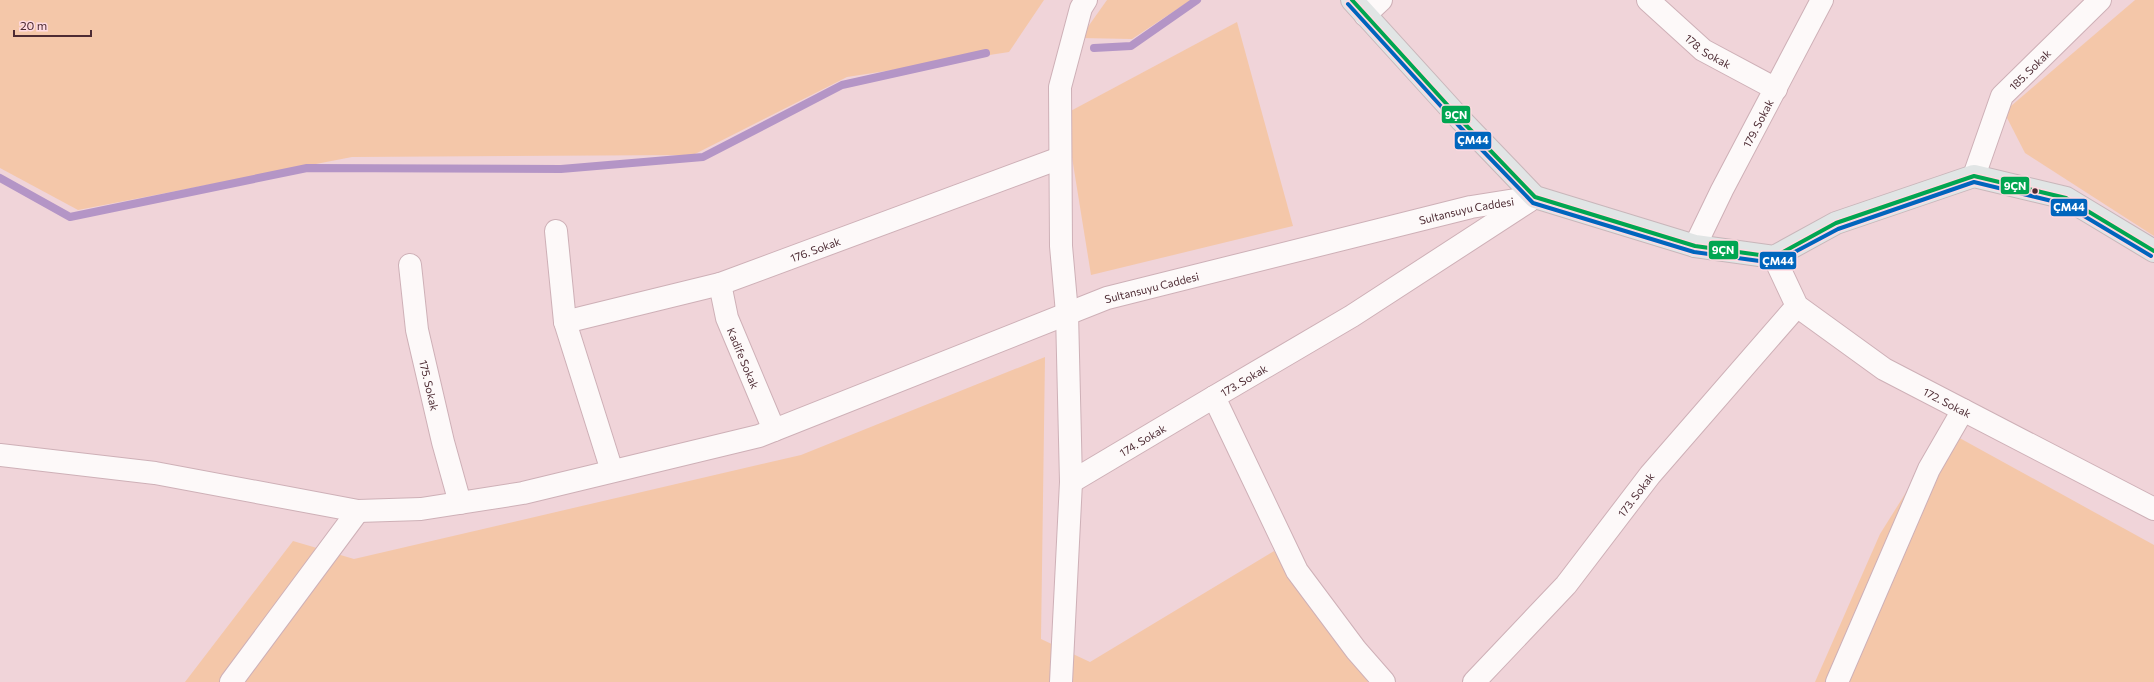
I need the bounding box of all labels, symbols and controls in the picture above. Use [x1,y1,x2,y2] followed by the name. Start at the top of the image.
[14,12,91,38] scale bar
[20,18,47,32] text: 20 m
[1683,31,1733,70] street label: 178. Sokak
[2006,46,2053,92] street label: 185. Sokak
[1739,97,1775,149] street label: 179. Sokak
[1441,105,1471,124] line badge: 9ÇN
[1445,108,1467,121] text: 9ÇN
[1454,131,1492,150] line badge: ÇM44
[1457,133,1489,146] text: ÇM44
[2000,176,2030,195] line badge: 9ÇN
[2004,179,2026,192] text: 9ÇN
[2030,186,2040,196] unlabelled marker
[1417,194,1515,226] street label: Sultansuyu Caddesi
[2050,198,2088,217] line badge: ÇM44
[2053,200,2085,213] text: ÇM44
[788,234,842,264] street label: 176. Sokak
[1708,240,1739,260] line badge: 9ÇN
[1712,243,1734,256] text: 9ÇN
[1759,251,1797,270] line badge: ÇM44
[1762,254,1794,267] text: ÇM44
[1103,269,1200,305] street label: Sultansuyu Caddesi
[725,325,762,390] street label: Kadife Sokak
[418,358,442,412] street label: 175. Sokak
[1218,361,1269,399] street label: 173. Sokak
[1921,384,1974,420] street label: 172. Sokak
[1117,421,1168,458] street label: 174. Sokak
[1614,469,1656,519] street label: 173. Sokak

